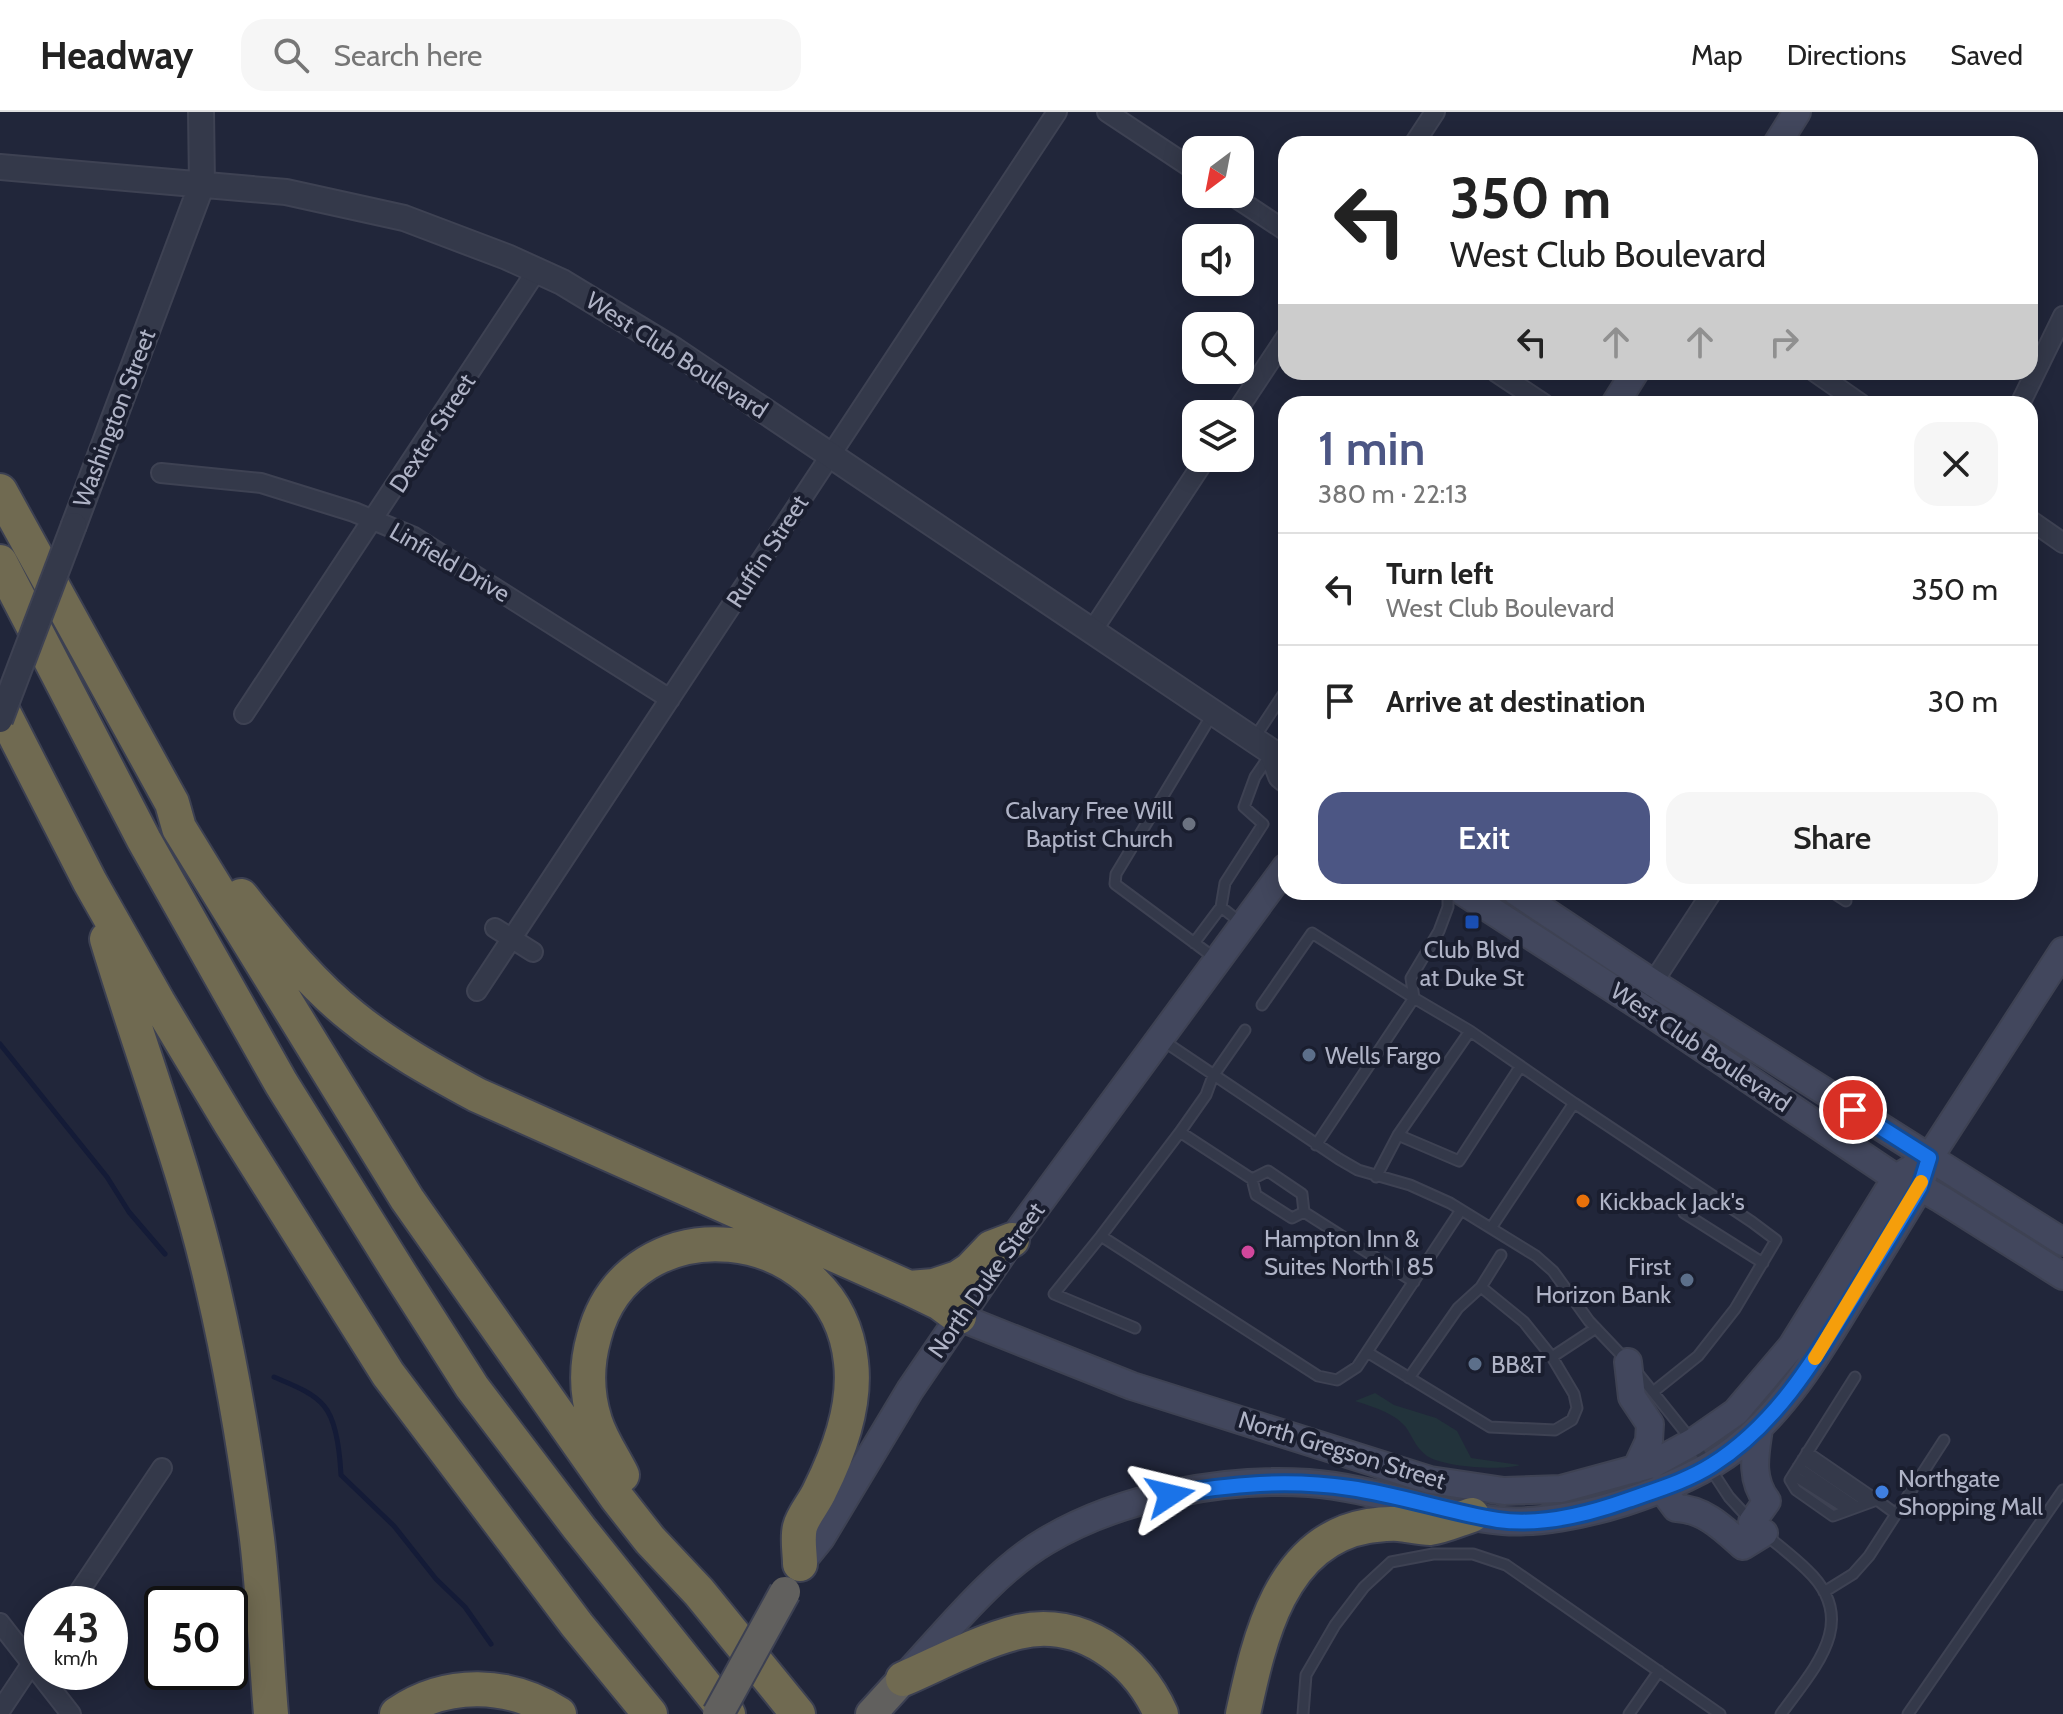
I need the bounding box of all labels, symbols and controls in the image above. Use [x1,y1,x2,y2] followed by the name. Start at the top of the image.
[241,19,801,91] search box
[40,32,193,79] text: Headway
[269,33,313,77] icon: search
[333,37,482,74] text: Search here
[1691,38,1743,72] text: Map
[1787,38,1906,72] text: Directions
[1950,38,2023,72] text: Saved
[1182,136,1254,208] north arrow
[1182,136,1254,472] map controls
[1450,164,1611,232] text: 350 m
[1318,168,1422,272] icon: left
[1182,224,1254,296] button: sound
[1450,232,1766,276] text: West Club Boulevard
[581,285,773,425] street label: West Club Boulevard
[1182,312,1254,384] button: search
[1510,320,1554,364] icon: left
[1594,320,1638,364] icon: ahead
[1678,320,1722,364] icon: ahead
[1762,320,1806,364] icon: right
[67,325,161,511] street label: Washington Street
[383,368,481,498] street label: Dexter Street
[1182,400,1254,472] button: layers
[1318,419,1425,477] text: 1 min
[1914,422,1998,506] button: close
[1318,478,1468,510] text: 380 m · 22:13
[720,489,814,613] street label: Ruffin Street
[385,516,515,608] street label: Linfield Drive
[1386,555,1494,592] text: Turn left
[1318,567,1362,611] icon: left
[1912,571,1998,608] text: 350 m
[1386,592,1614,624] text: West Club Boulevard
[1318,679,1362,723] icon: arrive
[1386,683,1646,720] text: Arrive at destination
[1928,683,1998,720] text: 30 m
[1318,792,1650,884] button: Exit
[1666,792,1998,884] button: Share
[1005,796,1173,853] place label: Calvary Free Will Baptist Church
[1180,815,1198,833] marker: Calvary Free Will Baptist Church
[1463,913,1481,931] marker: Club Blvd at Duke St
[1420,935,1524,992] place label: Club Blvd at Duke St
[1605,976,1797,1118] street label: West Club Boulevard
[1325,1041,1441,1070] place label: Wells Fargo
[1300,1046,1318,1064] marker: Wells Fargo
[1819,1076,1887,1144] pin
[1831,1088,1875,1132] icon: arrive
[1599,1187,1745,1216] place label: Kickback Jack's
[1574,1192,1592,1210] marker: Kickback Jack's
[922,1197,1050,1363] street label: North Duke Street
[1264,1224,1434,1281] place label: Hampton Inn & Suites North I 85
[1239,1243,1257,1261] marker: Hampton Inn & Suites North I 85
[1535,1252,1671,1309] place label: First Horizon Bank
[1678,1271,1696,1289] marker: First Horizon Bank
[1491,1350,1546,1379] place label: BB&T
[1466,1355,1484,1373] marker: BB&T
[1235,1405,1449,1495] street label: North Gregson Street
[1128,1453,1212,1537] position arrow
[1898,1464,2043,1521] place label: Northgate Shopping Mall
[1873,1483,1891,1501] marker: Northgate Shopping Mall
[144,1586,248,1690] speed limit sign: 50
[53,1603,99,1652] text: 43
[54,1646,98,1670] text: km/h

